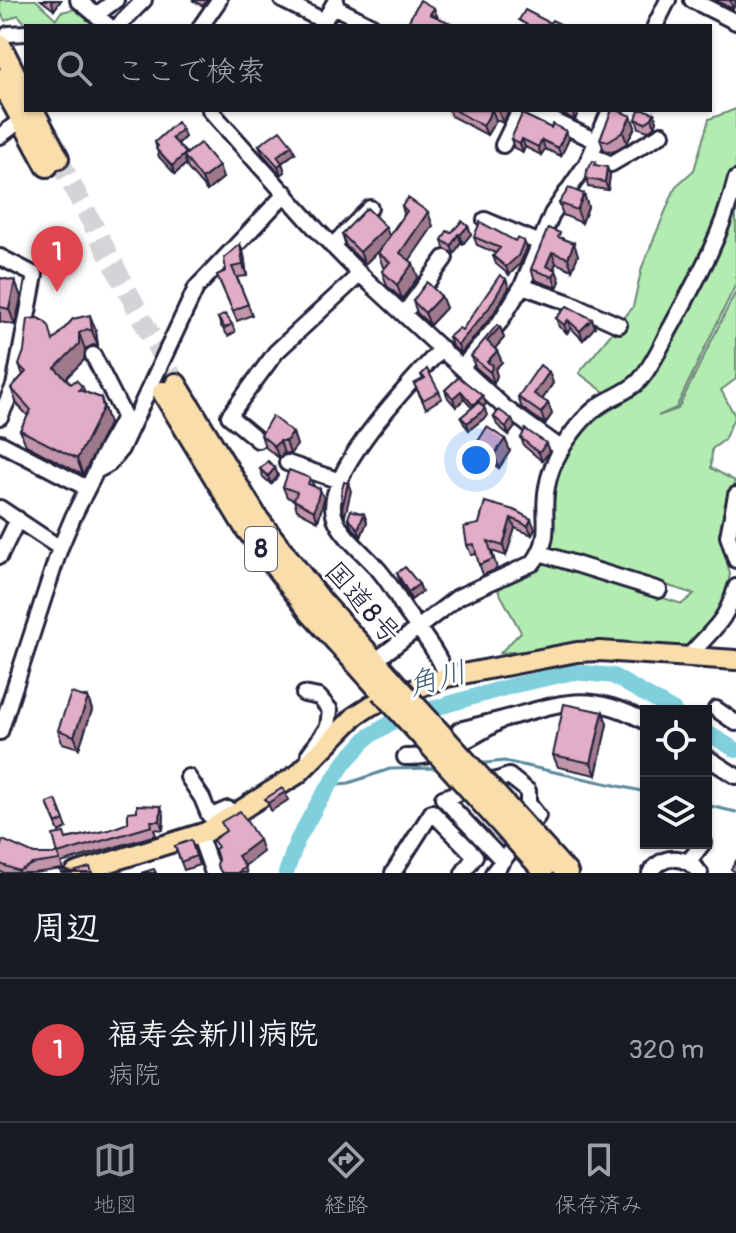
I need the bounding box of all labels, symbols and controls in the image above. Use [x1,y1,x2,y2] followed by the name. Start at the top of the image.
[24,24,712,112] search box
[52,46,96,90] icon: search
[116,53,266,90] text: ここで検索
[31,226,83,292] pin: 1
[456,440,496,480] your location
[245,527,277,571] road number: 8
[317,554,407,652] street label: 国道8号
[403,653,471,705] water label: 角川
[640,705,712,849] map controls
[640,705,712,777] button: locate
[640,777,712,849] button: layers
[32,907,100,950] text: 周辺
[108,1016,318,1053] text: 福寿会新川病院
[53,1034,63,1066] text: 1
[628,1034,704,1066] text: 320 m
[108,1059,160,1091] text: 病院
[93,1138,137,1219] tab: 地図
[324,1138,368,1219] tab: 経路
[555,1138,643,1219] tab: 保存済み

